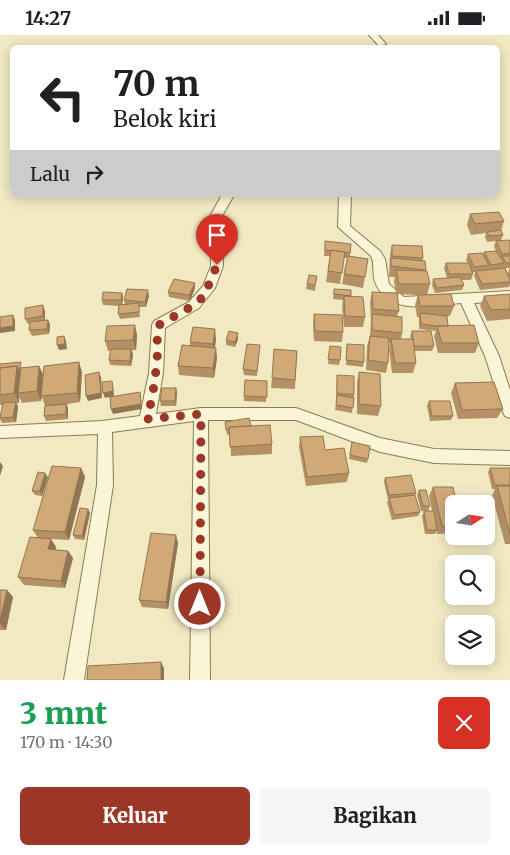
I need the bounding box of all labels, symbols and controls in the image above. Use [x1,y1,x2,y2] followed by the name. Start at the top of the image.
[25,6,71,30] text: 14:27
[113,62,200,106] text: 70 m
[30,65,95,130] icon: left
[113,105,217,133] text: Belok kiri
[80,160,108,188] icon: right
[30,162,70,186] text: Lalu
[196,214,238,265] pin
[203,221,231,249] icon: arrive
[445,495,495,545] north arrow
[445,495,495,665] map controls
[445,555,495,605] button: search
[173,577,225,629] position arrow
[445,615,495,665] button: layers
[20,694,107,732] text: 3 mnt
[438,697,490,749] button: close
[20,732,112,752] text: 170 m · 14:30
[20,787,250,845] button: Keluar
[260,787,490,845] button: Bagikan

